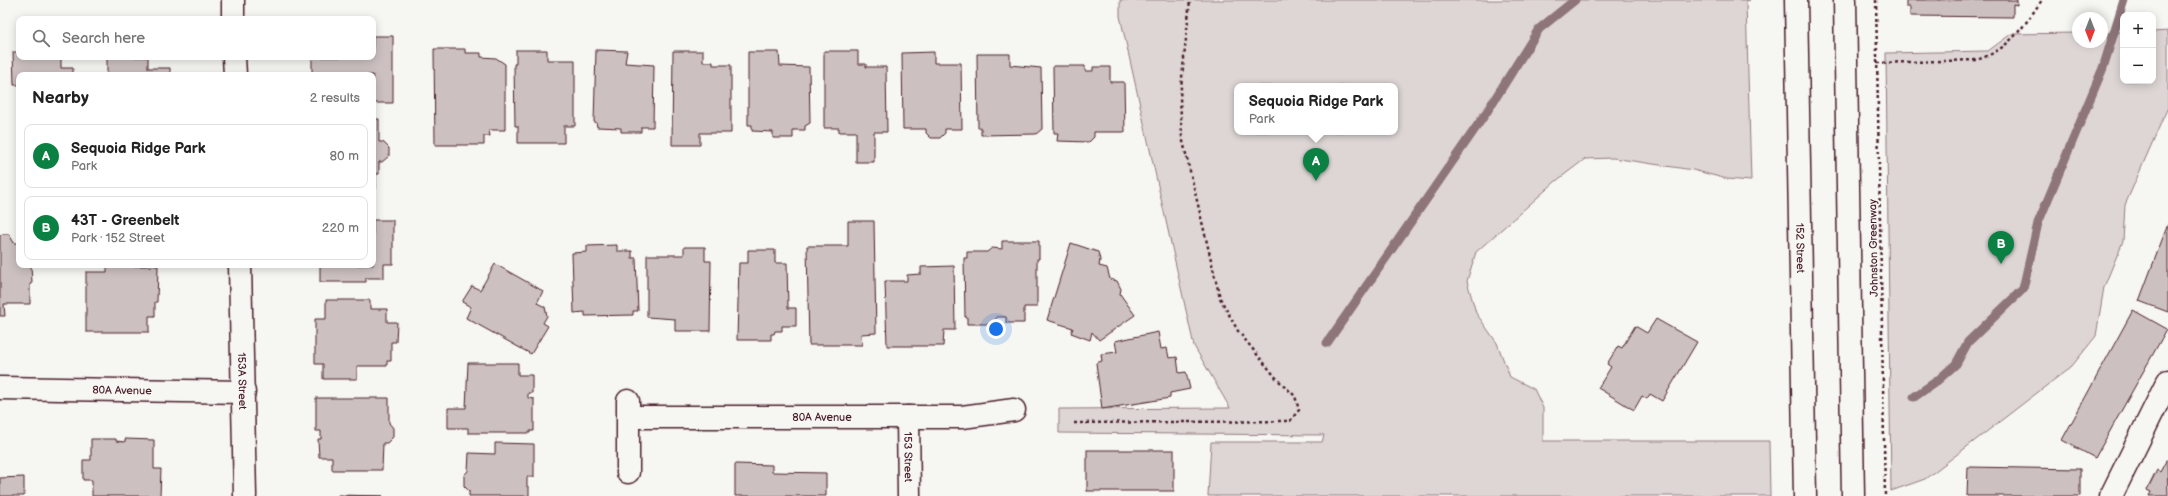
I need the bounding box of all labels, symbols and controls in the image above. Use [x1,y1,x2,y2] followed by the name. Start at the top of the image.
[2072,12,2108,48] north arrow
[2120,12,2156,84] map controls
[2120,12,2156,48] button: +
[16,16,376,60] search box
[30,27,52,49] icon: search
[62,29,145,48] text: Search here
[2120,48,2156,84] button: −
[1234,83,1398,135] popup
[32,88,89,108] text: Nearby
[310,90,360,106] text: 2 results
[1249,92,1383,111] text: Sequoia Ridge Park
[1249,111,1275,127] text: Park
[71,139,206,158] text: Sequoia Ridge Park
[42,148,50,164] text: A
[330,148,359,164] text: 80 m
[1303,148,1329,181] pin: A
[71,158,97,174] text: Park
[1866,199,1881,297] street label: Johnston Greenway
[71,211,179,230] text: 43T - Greenbelt
[41,220,51,236] text: B
[322,220,359,236] text: 220 m
[1793,223,1807,274] street label: 152 Street
[71,230,165,246] text: Park · 152 Street
[1988,231,2014,264] pin: B
[986,319,1006,339] your location
[235,352,249,410] street label: 153A Street
[92,384,152,397] street label: 80A Avenue
[792,411,852,424] street label: 80A Avenue
[901,432,915,483] street label: 153 Street

